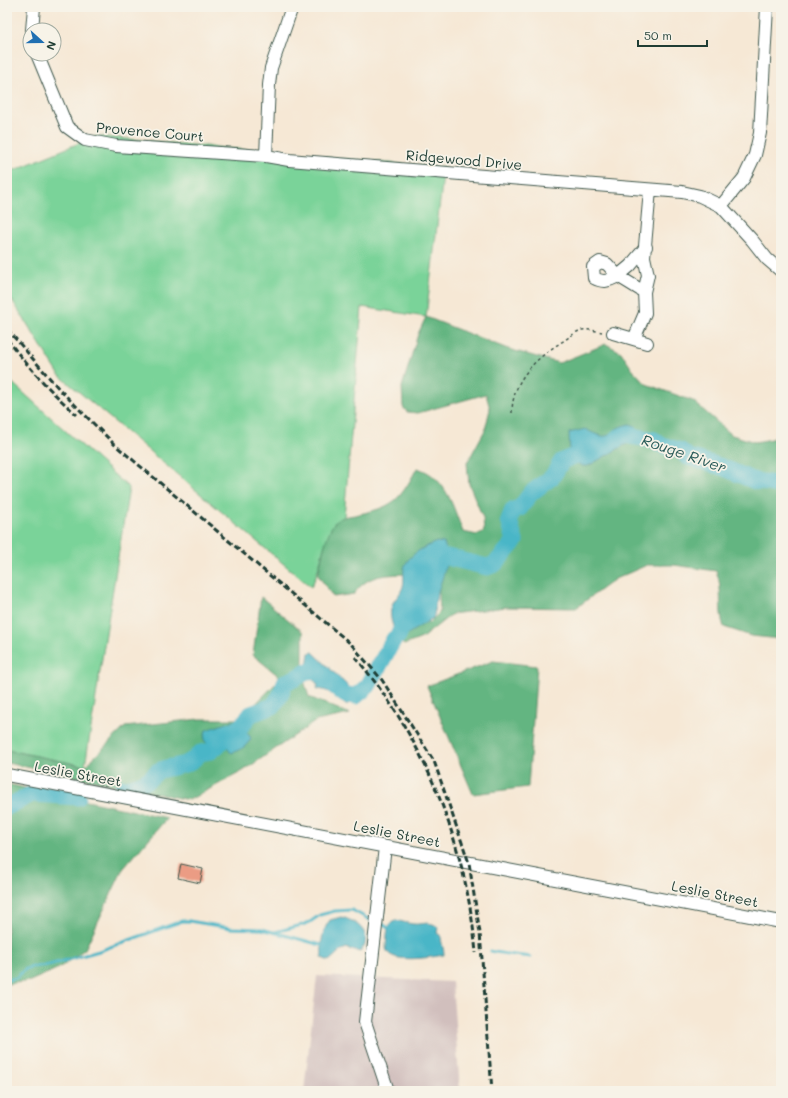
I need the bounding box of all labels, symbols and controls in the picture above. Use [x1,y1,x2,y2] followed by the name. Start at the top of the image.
[22,22,62,62] north arrow
[638,22,707,48] scale bar
[644,27,672,43] text: 50 m
[43,39,60,52] text: N
[95,117,205,146] street label: Provence Court
[405,145,523,174] street label: Ridgewood Drive
[639,429,730,477] water label: Rouge River
[33,756,123,791] street label: Leslie Street
[352,816,442,851] street label: Leslie Street
[670,876,760,911] street label: Leslie Street

